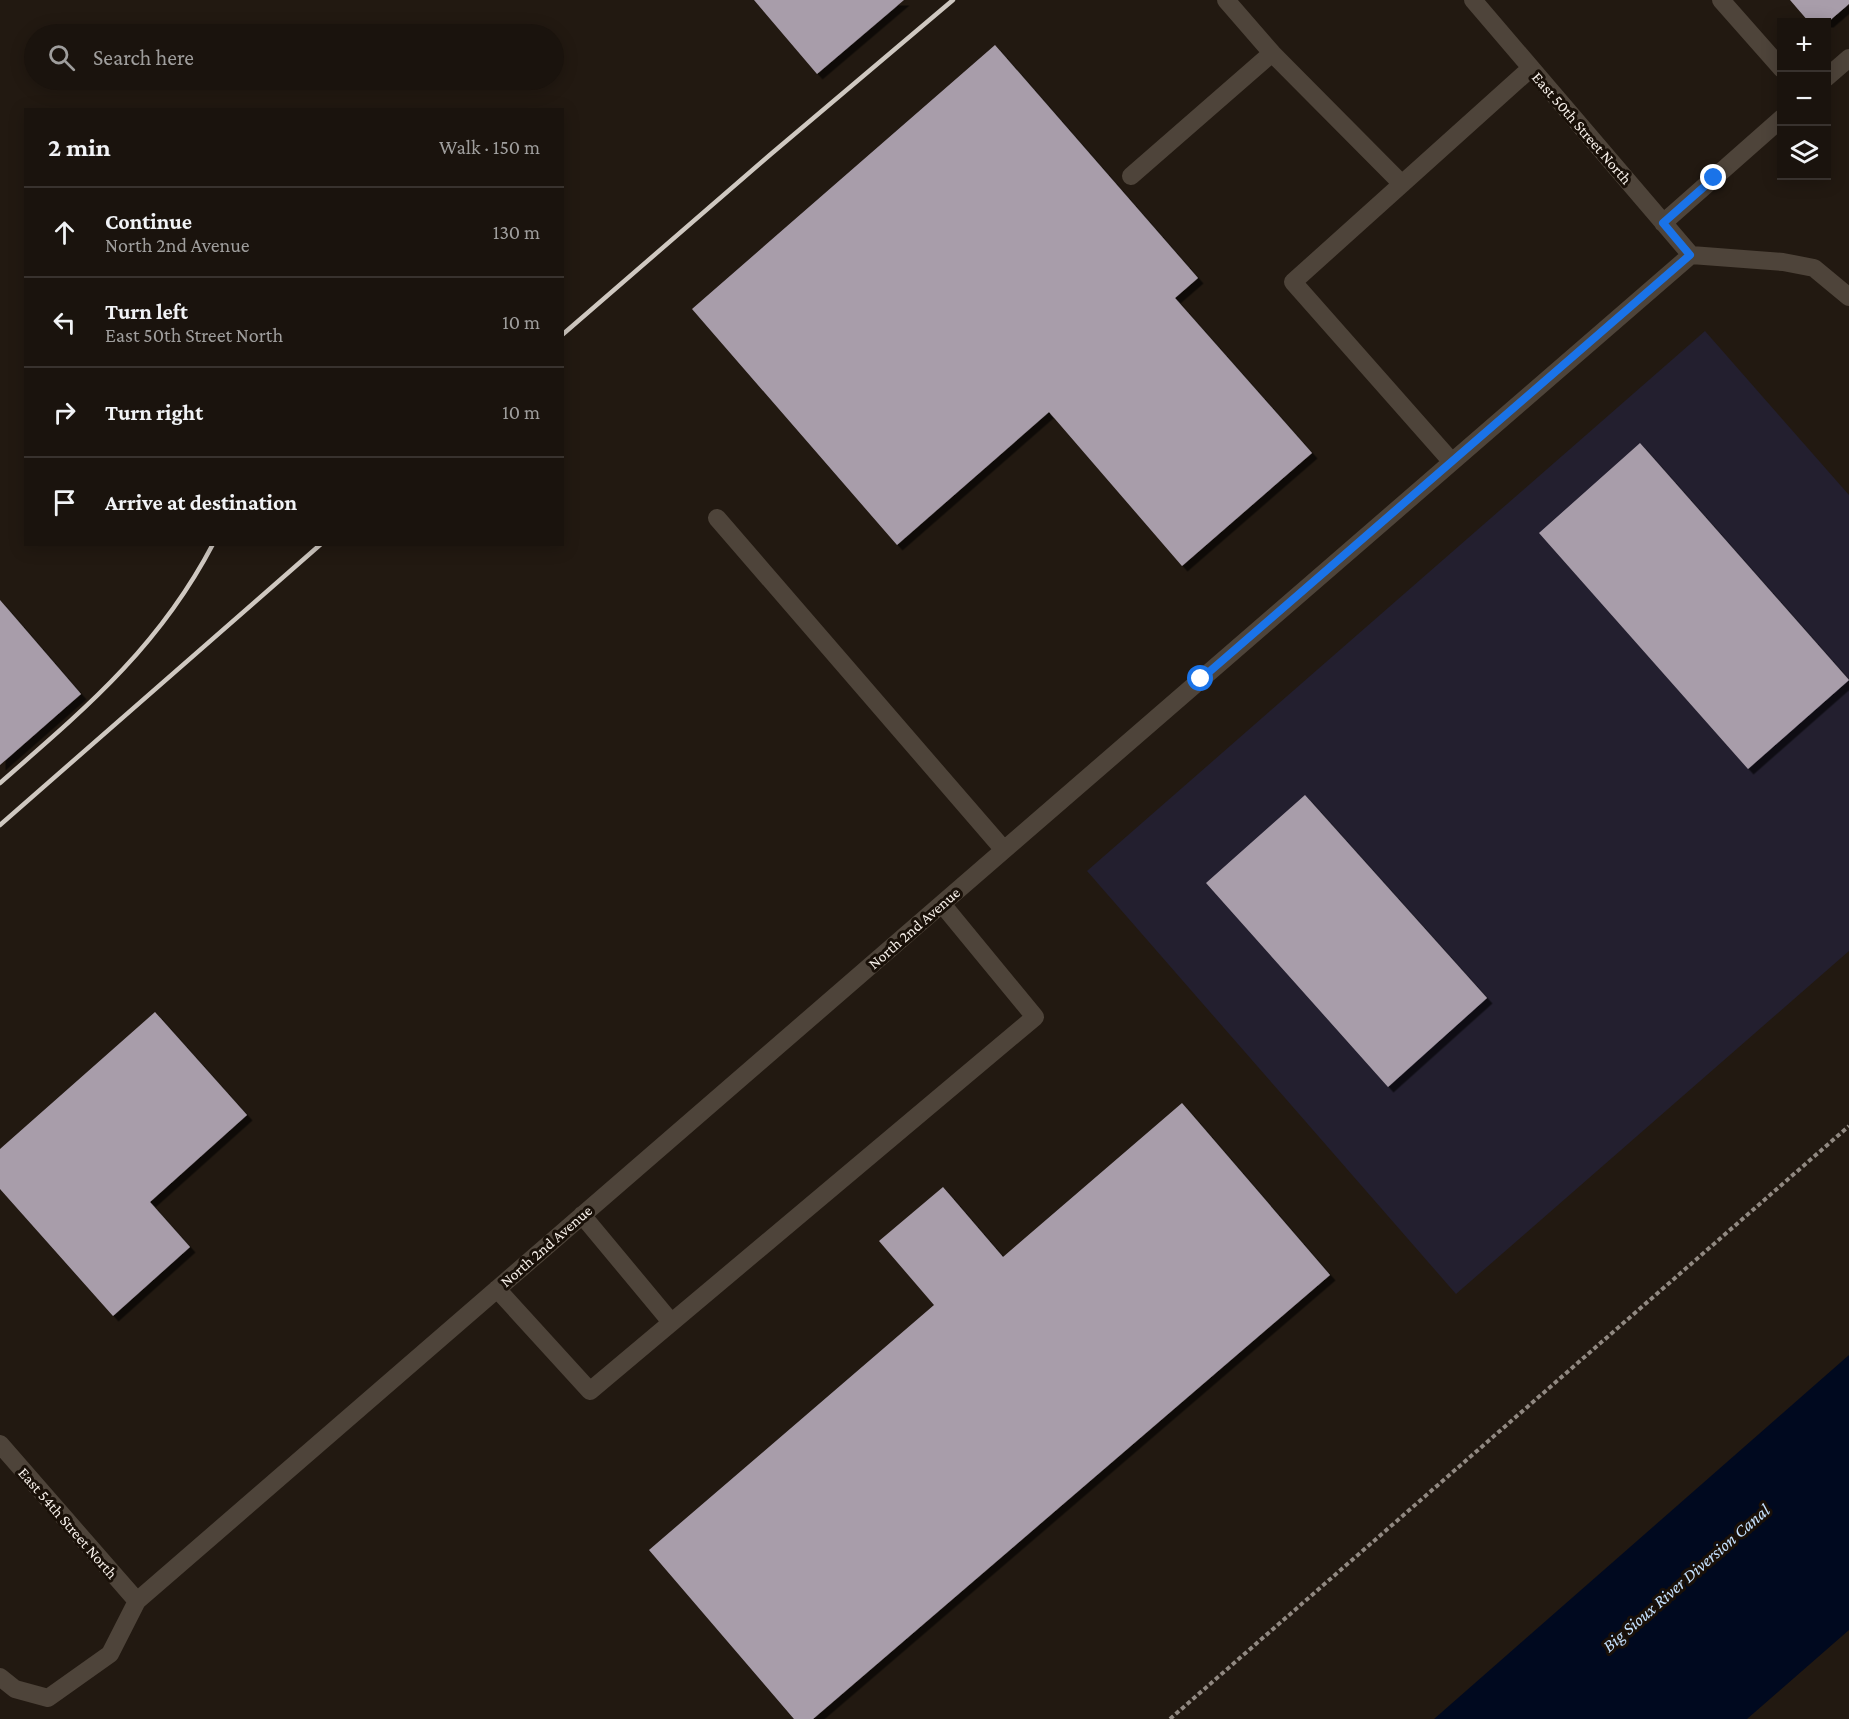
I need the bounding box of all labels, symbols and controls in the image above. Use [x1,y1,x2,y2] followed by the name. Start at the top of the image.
[1777,18,1831,180] map controls
[1777,18,1831,72] button: +
[24,24,564,90] search box
[45,41,78,74] icon: search
[93,45,194,70] text: Search here
[1529,69,1635,188] street label: East 50th Street North
[1777,72,1831,126] button: −
[1777,126,1831,180] button: layers
[48,133,111,162] text: 2 min
[439,136,540,158] text: Walk · 150 m
[1700,164,1726,190] route end
[105,209,192,234] text: Continue
[48,216,81,249] icon: ahead
[493,221,540,243] text: 130 m
[105,234,250,256] text: North 2nd Avenue
[105,299,188,324] text: Turn left
[48,306,81,339] icon: left
[502,311,540,333] text: 10 m
[105,324,283,346] text: East 50th Street North
[48,396,81,429] icon: right
[105,400,203,425] text: Turn right
[502,401,540,423] text: 10 m
[48,486,81,519] icon: arrive
[105,490,297,515] text: Arrive at destination
[1187,665,1213,691] route start
[865,884,963,972] street label: North 2nd Avenue
[497,1202,595,1290] street label: North 2nd Avenue
[15,1464,121,1582] street label: East 54th Street North
[1598,1500,1774,1656] water label: Big Sioux River Diversion Canal

